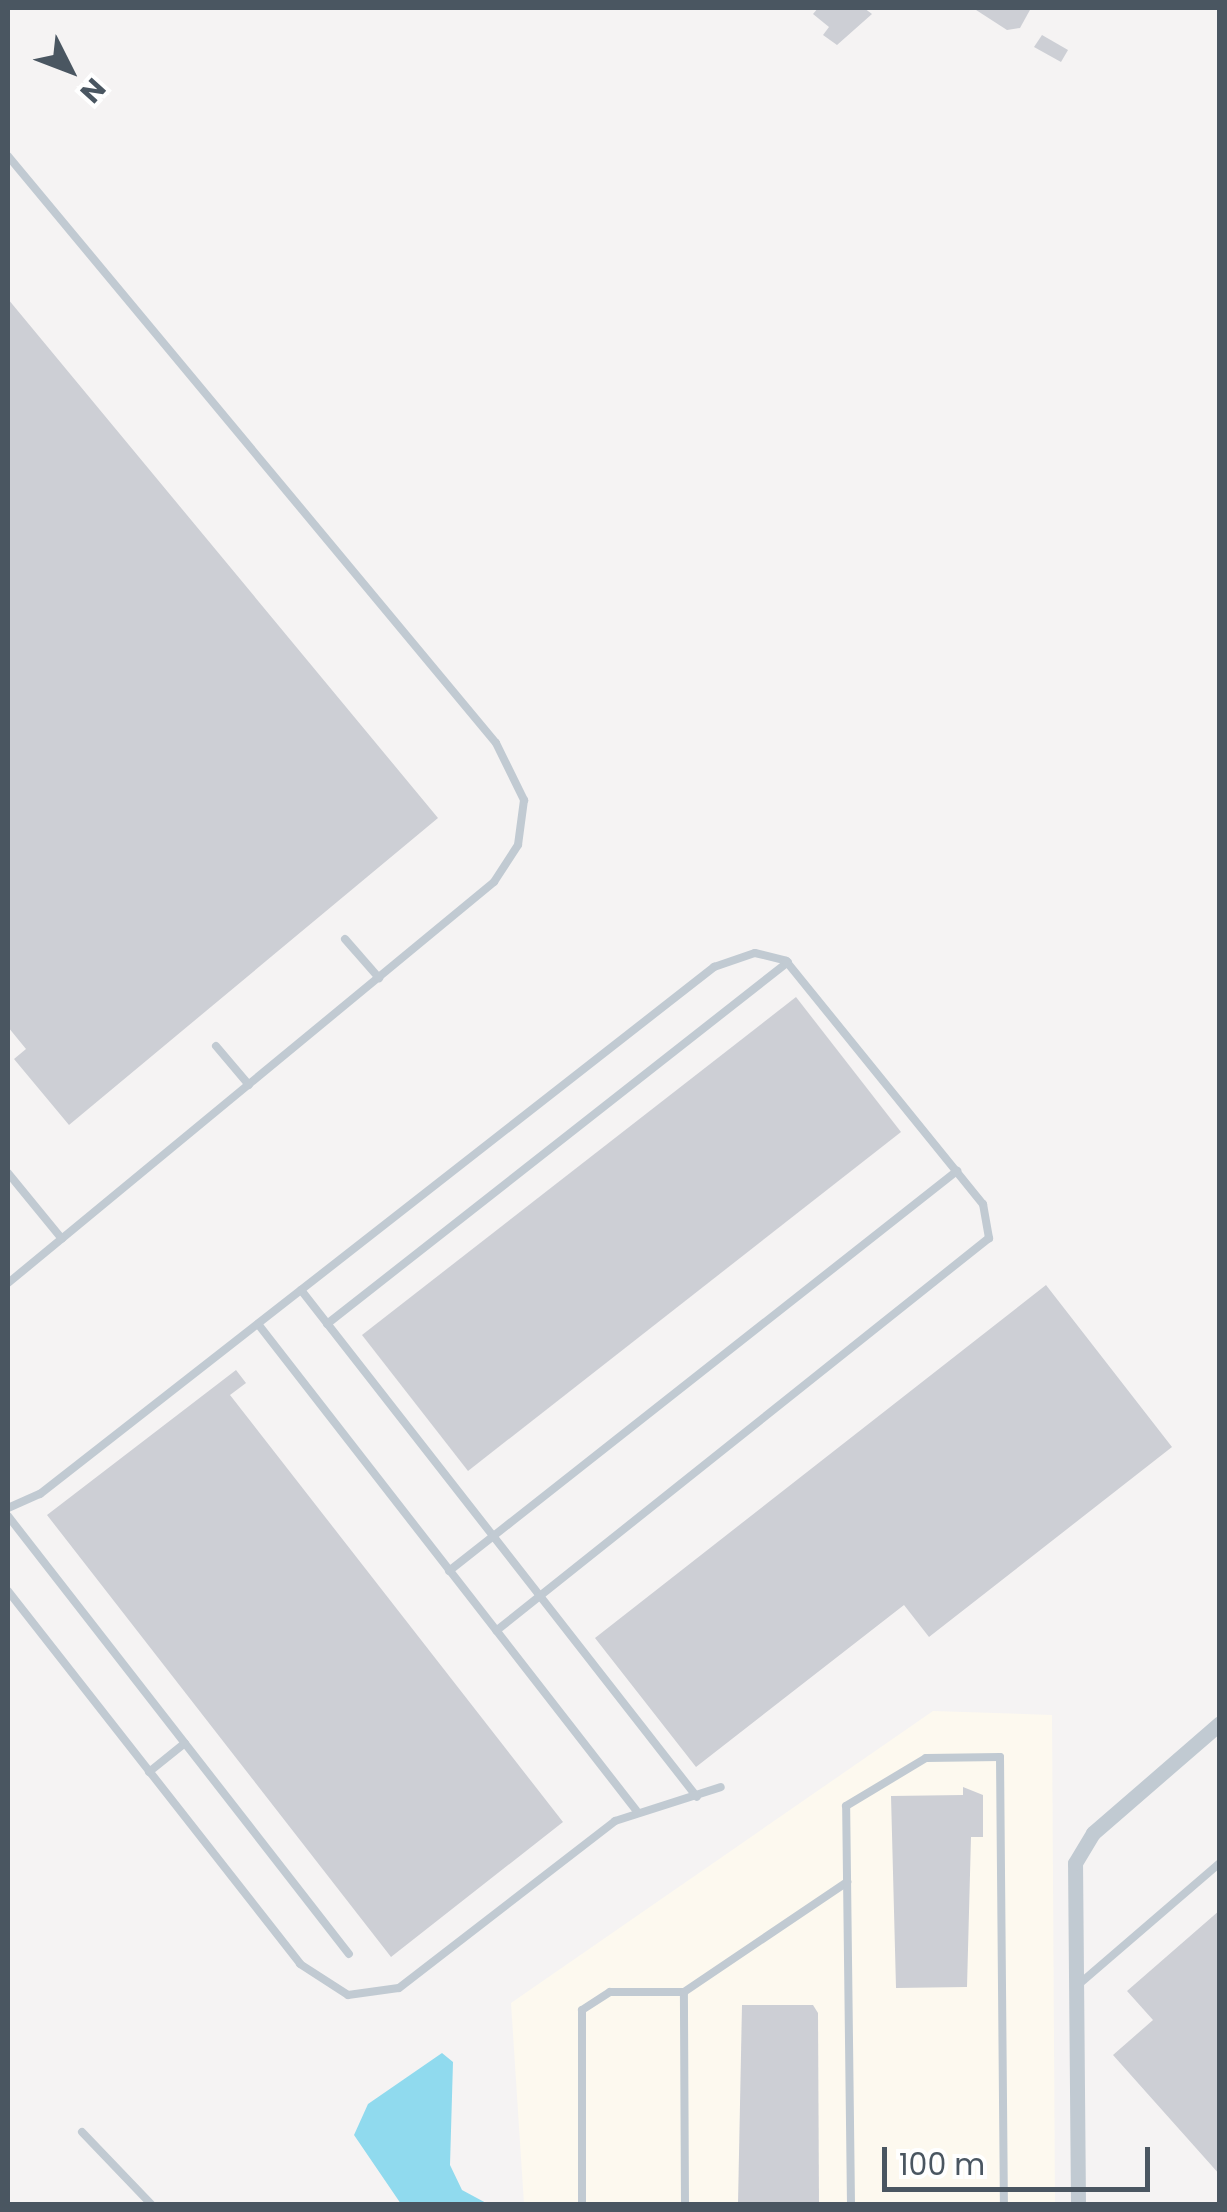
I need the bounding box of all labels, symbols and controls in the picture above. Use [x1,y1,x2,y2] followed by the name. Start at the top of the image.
[20,20,120,120] north arrow
[71,70,114,111] text: N
[887,2127,1154,2189] scale bar
[899,2143,985,2186] text: 100 m

